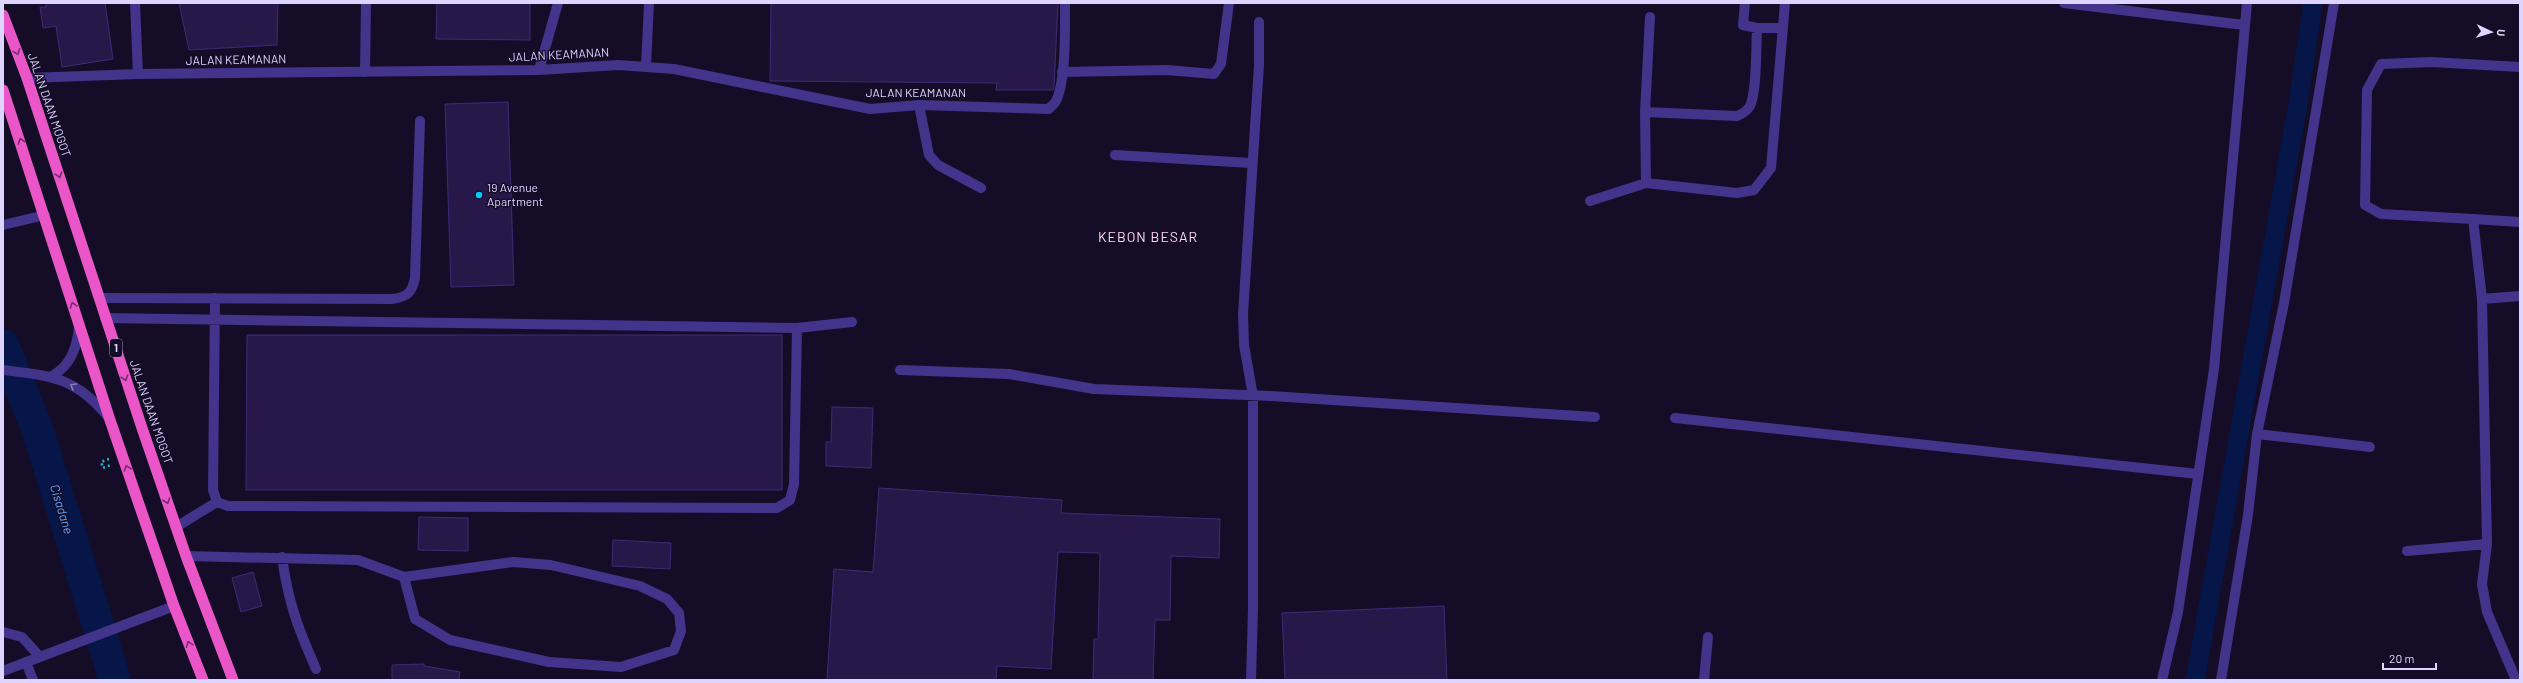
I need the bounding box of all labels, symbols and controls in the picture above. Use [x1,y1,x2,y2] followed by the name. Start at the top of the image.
[2471,12,2511,52] north arrow
[2495,29,2508,37] text: U
[508,44,609,64] street label: JALAN KEAMANAN
[12,48,20,55] one-way arrow
[26,51,74,159] street label: JALAN DAAN MOGOT
[186,51,286,67] street label: JALAN KEAMANAN
[866,85,966,99] street label: JALAN KEAMANAN
[17,138,25,145] one-way arrow
[54,171,63,178] one-way arrow
[487,180,543,208] place label: 19 Avenue Apartment
[474,190,484,200] marker: 19 Avenue Apartment
[1098,228,1198,245] district label: KEBON BESAR
[70,302,78,309] one-way arrow
[110,339,122,357] road number: 1
[128,358,176,466] street label: JALAN DAAN MOGOT
[121,374,129,381] one-way arrow
[70,383,77,390] one-way arrow
[123,465,131,472] one-way arrow
[47,482,77,536] water label: Cisadane
[163,497,171,504] one-way arrow
[185,640,193,647] one-way arrow
[2383,645,2436,671] scale bar
[2389,651,2415,665] text: 20 m

